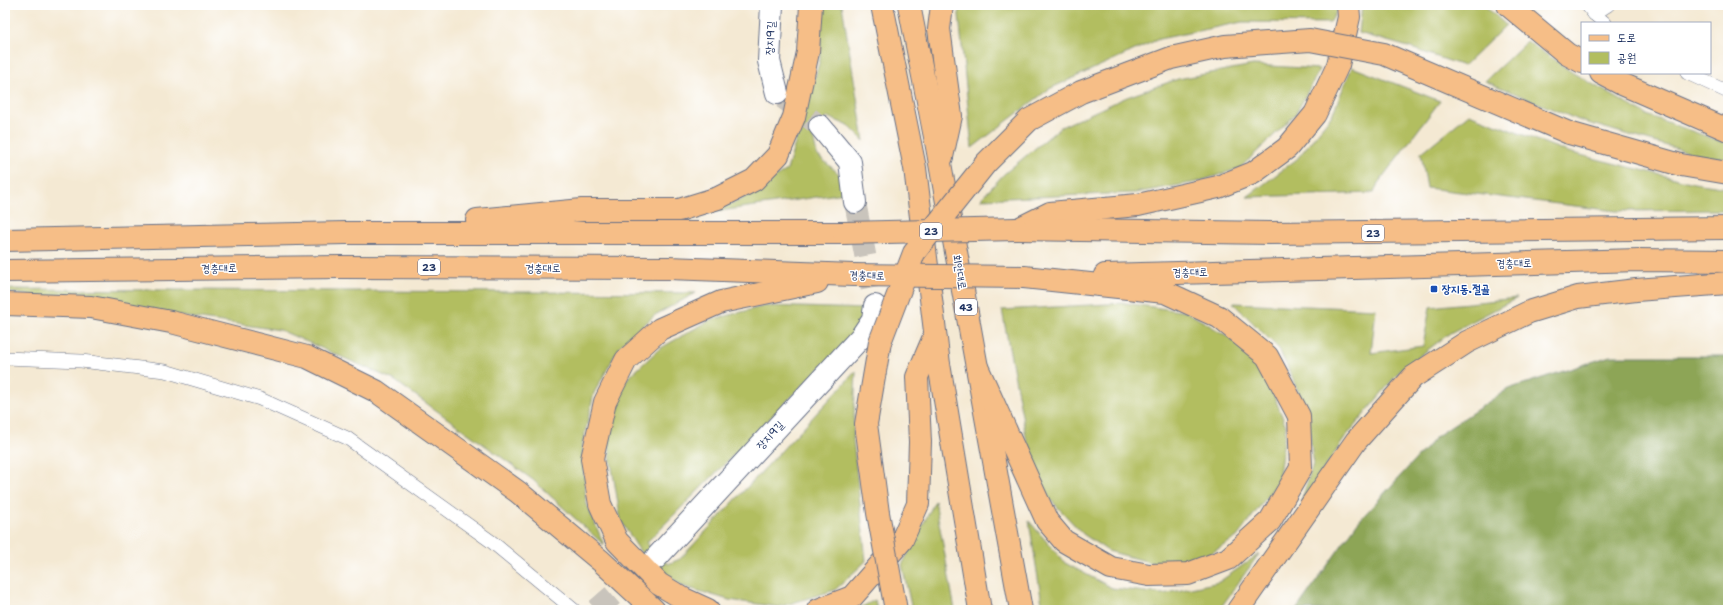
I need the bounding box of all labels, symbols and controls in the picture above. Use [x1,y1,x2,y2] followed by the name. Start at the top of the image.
[762,20,779,56] street label: 장지9길
[1581,22,1711,74] legend
[1617,30,1636,46] text: 도로
[1617,50,1636,66] text: 공원
[920,223,942,239] road number: 23
[1362,225,1384,241] road number: 23
[949,253,970,291] street label: 회안대로
[1496,255,1532,272] street label: 경충대로
[418,259,440,275] road number: 23
[201,261,237,276] street label: 경충대로
[525,261,561,276] street label: 경충대로
[1172,264,1208,281] street label: 경충대로
[849,268,885,283] street label: 경충대로
[1441,282,1490,297] place label: 장지동.절골
[1429,284,1439,294] marker: 장지동.절골
[955,299,977,315] road number: 43
[753,418,788,453] street label: 장지9길

